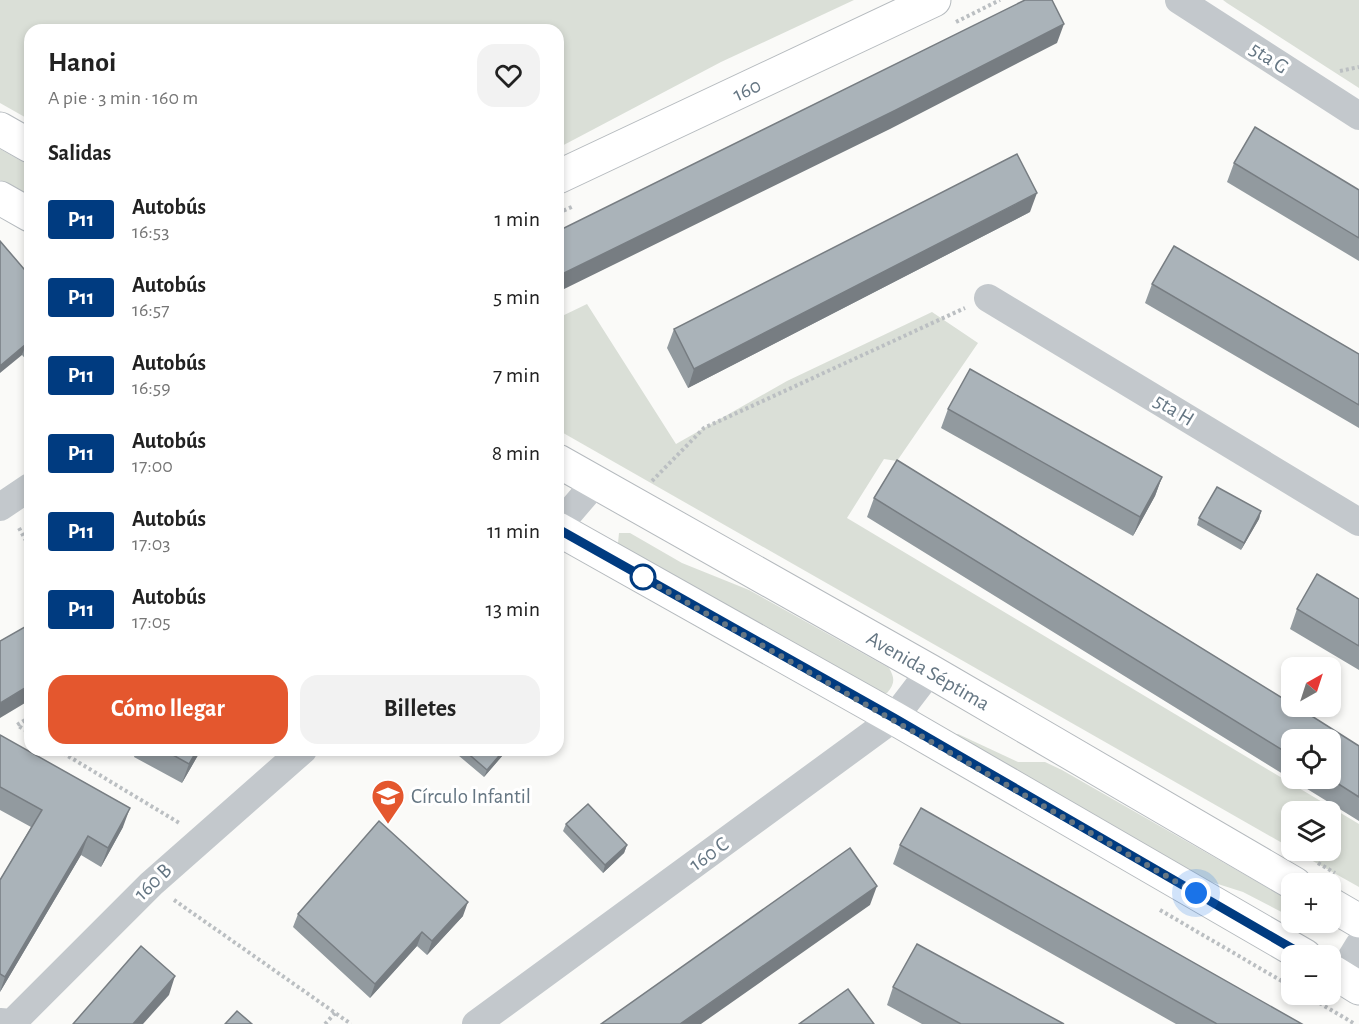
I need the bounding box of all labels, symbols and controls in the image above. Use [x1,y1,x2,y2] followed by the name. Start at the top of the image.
[1246,38,1292,78] street label: 5ta G
[477,44,540,107] button: heart
[48,49,116,77] text: Hanoi
[730,75,764,105] street label: 160
[48,88,198,108] text: A pie · 3 min · 160 m
[48,142,111,164] text: Salidas
[132,196,206,218] text: Autobús
[495,208,540,230] text: 1 min
[68,209,94,230] text: P11
[132,222,169,242] text: 16:53
[132,274,206,296] text: Autobús
[493,286,540,308] text: 5 min
[68,287,94,308] text: P11
[132,300,170,320] text: 16:57
[132,352,206,374] text: Autobús
[493,364,540,386] text: 7 min
[68,365,94,386] text: P11
[132,378,171,398] text: 16:59
[1150,390,1198,430] street label: 5ta H
[132,430,206,452] text: Autobús
[492,442,540,464] text: 8 min
[68,443,94,464] text: P11
[132,456,173,476] text: 17:00
[132,508,206,530] text: Autobús
[487,520,540,542] text: 11 min
[68,521,94,542] text: P11
[132,534,171,554] text: 17:03
[630,564,656,590] unlabelled marker
[132,586,206,608] text: Autobús
[485,598,540,620] text: 13 min
[68,599,94,620] text: P11
[132,612,171,632] text: 17:05
[863,627,993,715] street label: Avenida Séptima
[1281,657,1341,717] north arrow
[1281,657,1341,1005] map controls
[48,675,288,744] button: Cómo llegar
[300,675,540,744] button: Billetes
[1281,729,1341,789] button: locate
[370,778,406,825] school or university icon: Círculo Infantil
[411,786,531,807] place label: Círculo Infantil
[1281,801,1341,861] button: layers
[686,833,732,875] street label: 160 C
[130,860,176,904] street label: 160 B
[1281,873,1341,933] button: +
[1181,878,1211,908] your location
[1281,945,1341,1005] button: −

